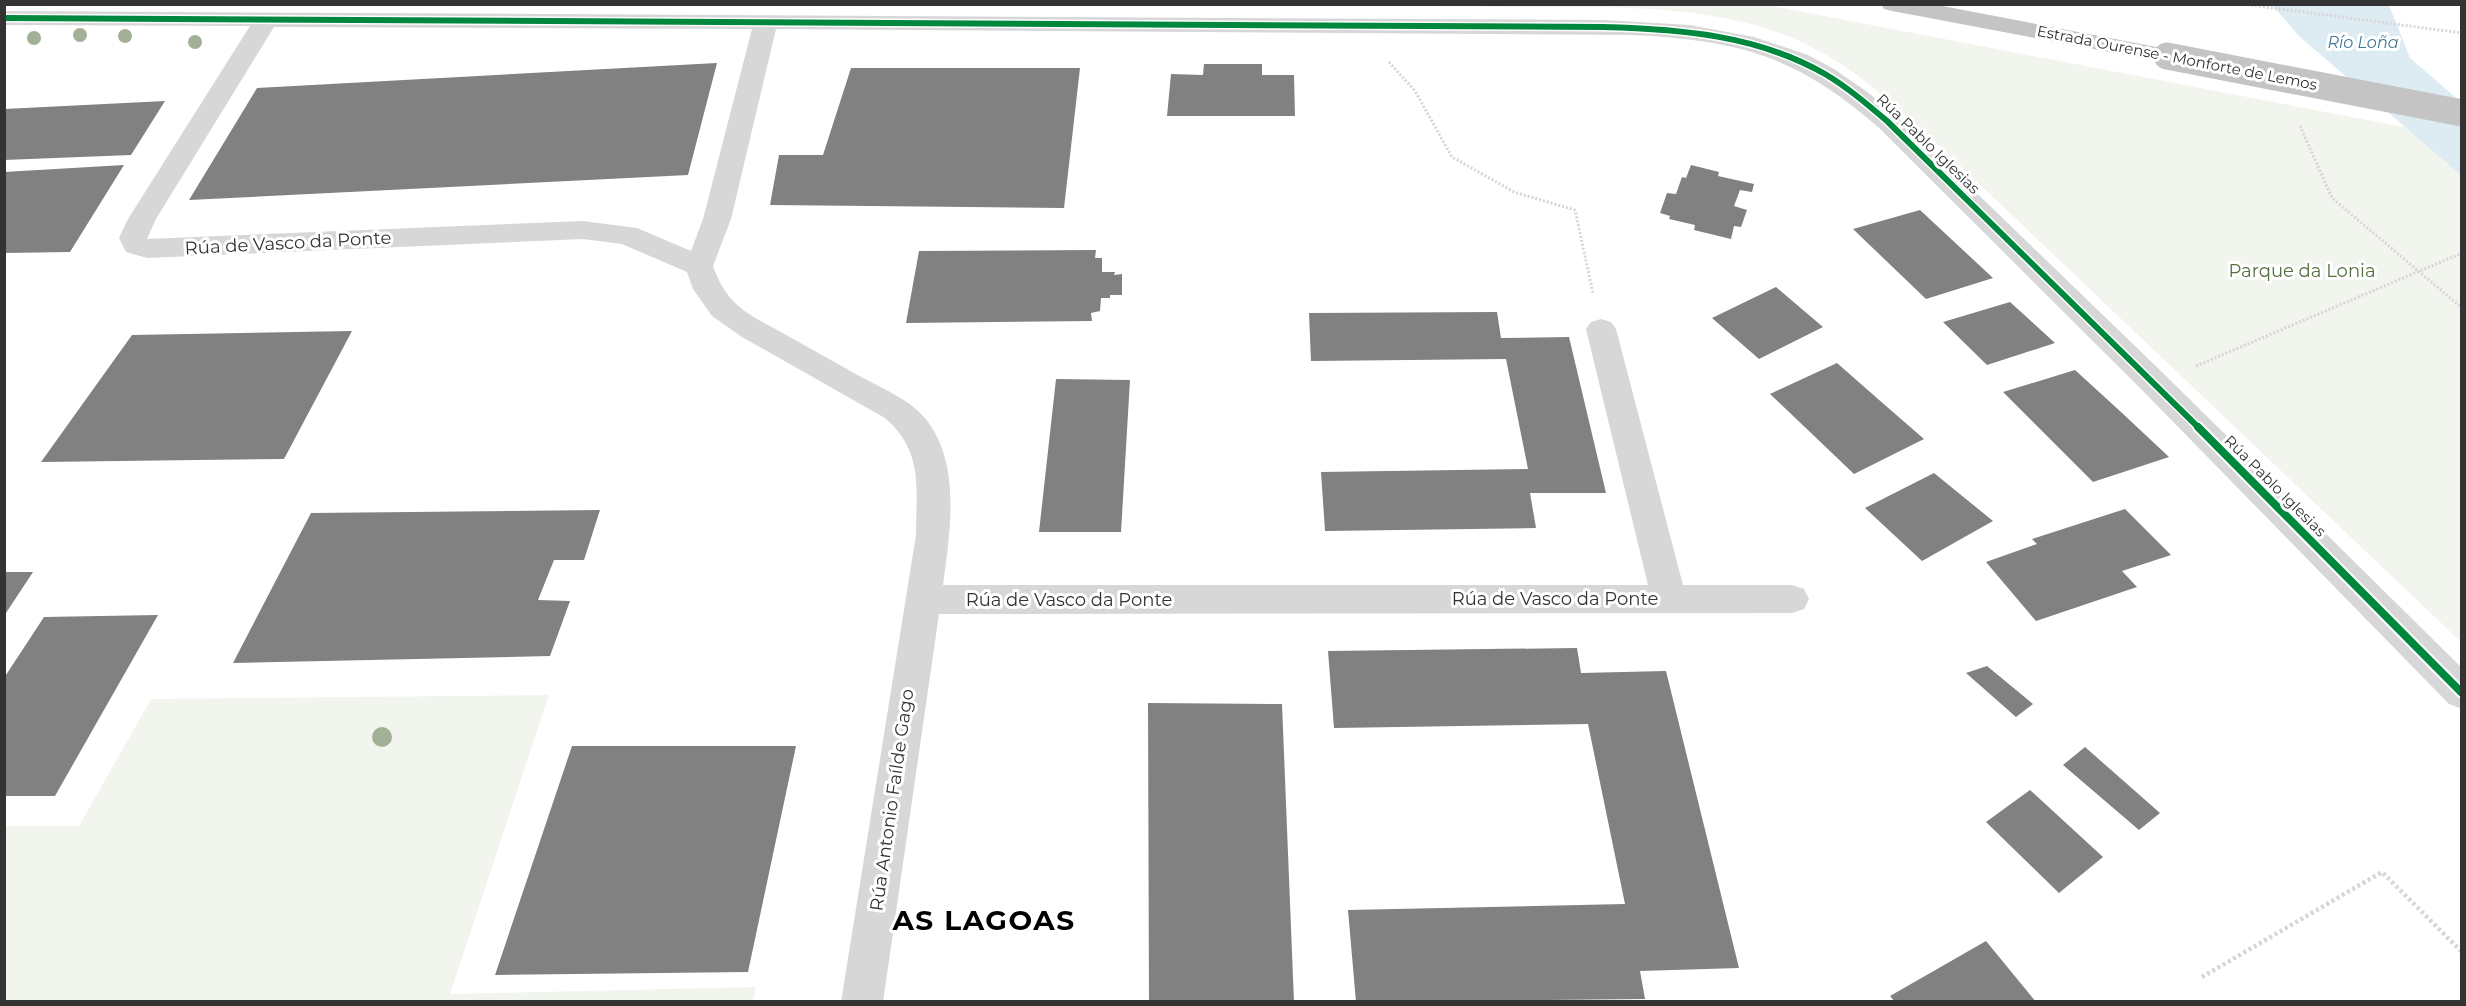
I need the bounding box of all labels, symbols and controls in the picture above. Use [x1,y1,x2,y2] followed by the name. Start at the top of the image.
[2035,21,2319,94] street label: Estrada Ourense - Monforte de Lemos
[2327,33,2399,52] water label: Río Loña
[1873,90,1984,198] street label: Rúa Pablo Iglesias
[184,227,392,259] street label: Rúa de Vasco da Ponte
[2228,260,2376,282] park label: Parque da Lonia
[2221,431,2330,540] street label: Rúa Pablo Iglesias
[1452,588,1658,610] street label: Rúa de Vasco da Ponte
[966,589,1172,611] street label: Rúa de Vasco da Ponte
[866,688,918,912] street label: Rúa Antonio Faílde Gago
[891,903,1076,937] district label: AS LAGOAS

